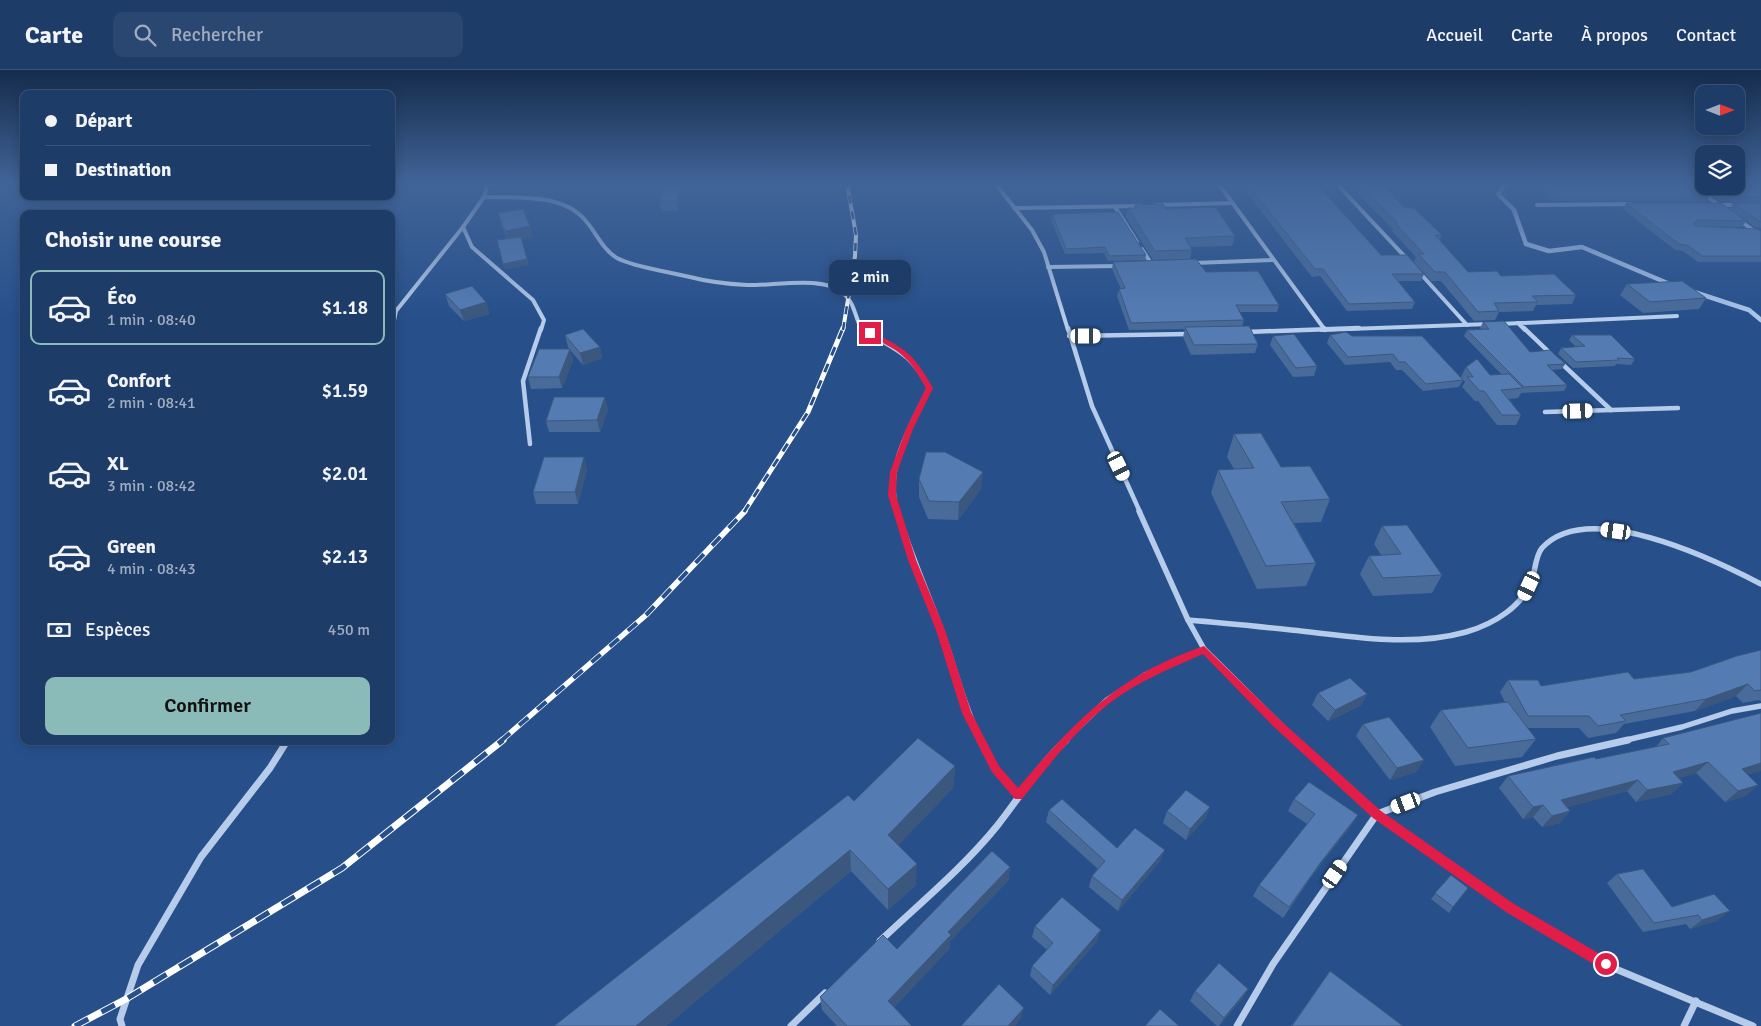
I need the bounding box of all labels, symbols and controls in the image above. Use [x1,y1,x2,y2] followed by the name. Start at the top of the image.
[113,12,463,57] search box
[25,20,83,50] text: Carte
[131,21,159,49] icon: search
[171,23,263,47] text: Rechercher
[1426,24,1483,46] text: Accueil
[1511,24,1553,46] text: Carte
[1581,24,1648,46] text: À propos
[1676,24,1736,46] text: Contact
[1695,85,1745,135] north arrow
[1695,85,1745,195] map controls
[75,109,132,133] text: Départ
[1695,145,1745,195] button: layers
[75,158,171,182] text: Destination
[45,226,221,253] text: Choisir une course
[829,260,911,296] callout: 2 min
[851,267,889,287] text: 2 min
[47,285,92,330] icon: car
[107,286,137,310] text: Éco
[322,296,368,320] text: $1.18
[107,310,196,330] text: 1 min · 08:40
[859,322,881,344] route end
[1071,329,1101,344] car
[47,368,92,413] icon: car
[107,369,171,393] text: Confort
[322,379,368,403] text: $1.59
[107,393,196,413] text: 2 min · 08:41
[1562,403,1593,419] car
[1105,449,1132,483] car
[47,451,92,496] icon: car
[107,452,129,476] text: XL
[322,462,368,486] text: $2.01
[107,476,196,496] text: 3 min · 08:42
[1600,521,1631,541] car
[47,534,92,579] icon: car
[107,535,156,559] text: Green
[322,545,368,569] text: $2.13
[107,559,196,579] text: 4 min · 08:43
[1515,569,1542,603] car
[45,616,73,644] icon: cash
[85,618,150,642] text: Espèces
[328,620,370,640] text: 450 m
[45,677,370,735] button: Confirmer
[1389,791,1422,815] car
[1320,857,1349,891] car
[1595,953,1617,975] route start

